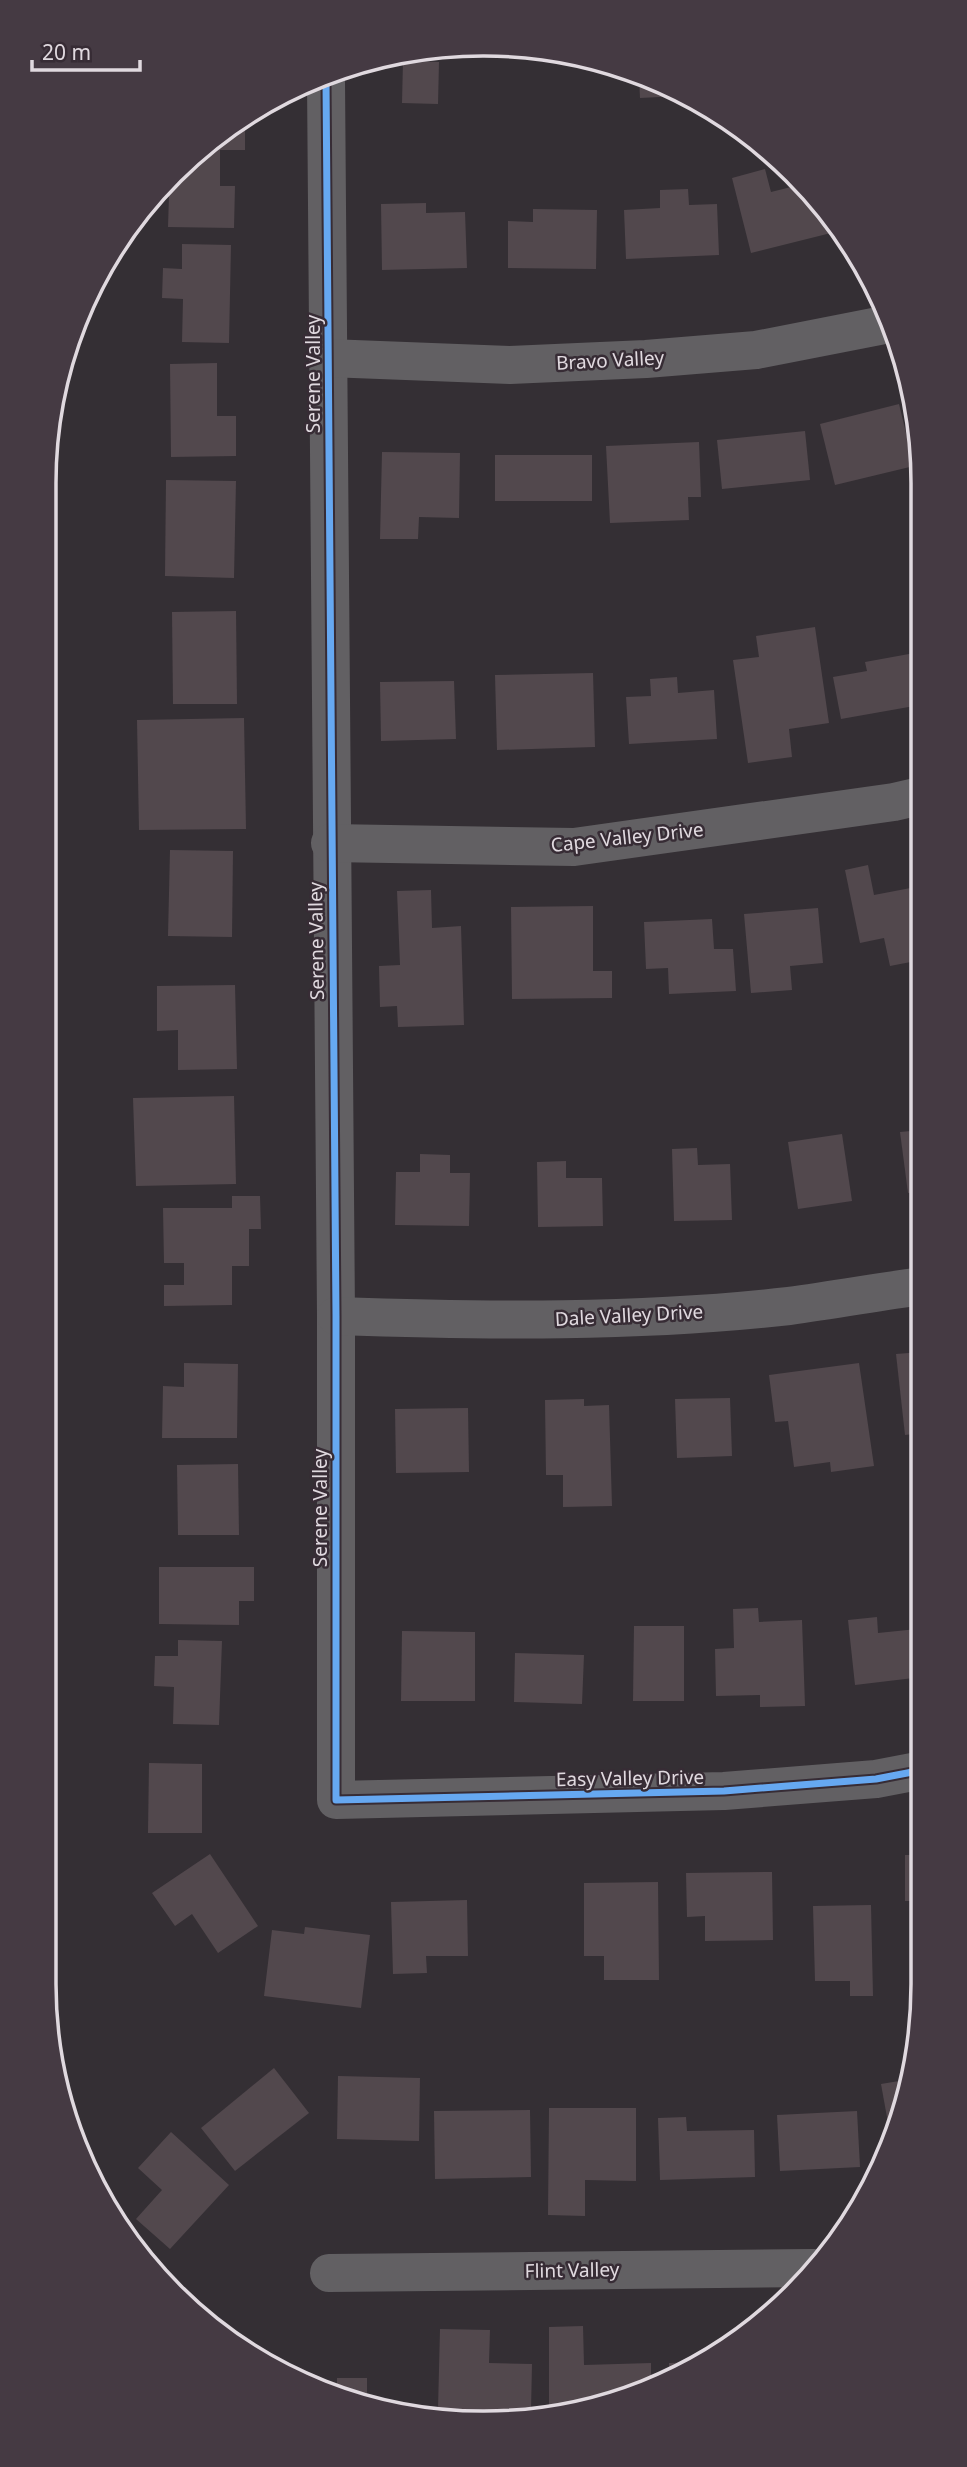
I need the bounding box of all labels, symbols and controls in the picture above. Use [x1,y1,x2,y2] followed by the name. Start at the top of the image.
[32,28,140,72] scale bar
[42,38,91,66] text: 20 m
[300,315,326,433] street label: Serene Valley
[555,344,665,376] street label: Bravo Valley
[549,816,705,858] street label: Cape Valley Drive
[302,881,330,1000] street label: Serene Valley
[554,1298,704,1332] street label: Dale Valley Drive
[307,1449,333,1567] street label: Serene Valley
[556,1764,704,1792] street label: Easy Valley Drive
[524,2256,620,2284] street label: Flint Valley

